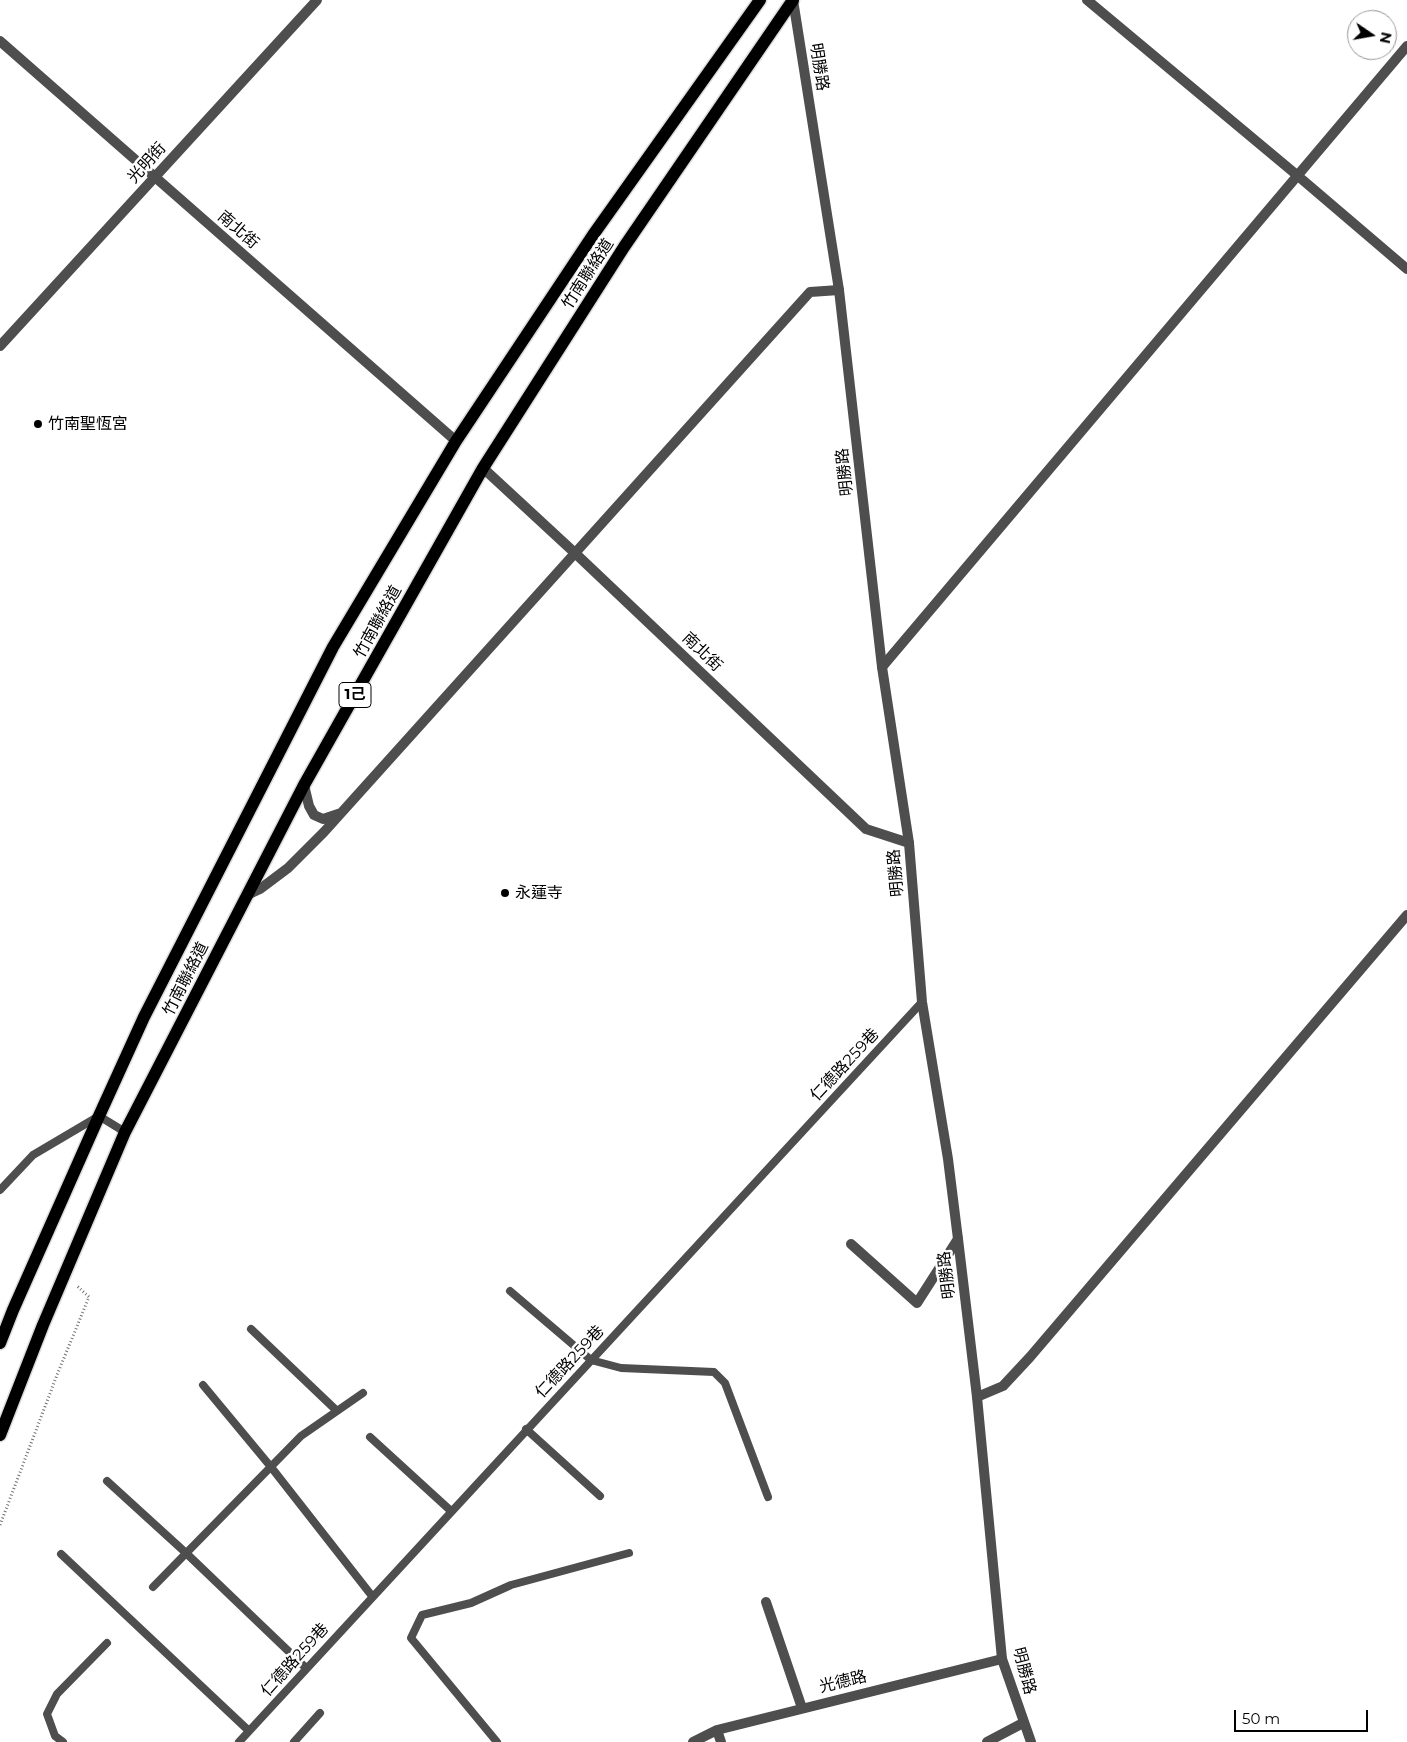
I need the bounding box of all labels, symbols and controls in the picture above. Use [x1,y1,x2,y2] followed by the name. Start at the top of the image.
[1347,10,1397,60] north arrow
[1376,31,1396,45] text: N
[806,42,832,92] street label: 明勝路
[124,139,170,187] street label: 光明街
[214,207,262,253] street label: 南北街
[558,235,618,313] street label: 竹南聯絡道
[48,414,128,434] place label: 竹南聖恆宮
[32,418,44,430] marker: 竹南聖恆宮
[833,447,857,497] street label: 明勝路
[350,582,406,662] street label: 竹南聯絡道
[678,628,726,676] street label: 南北街
[339,682,371,708] road number: 1己
[884,848,908,898] street label: 明勝路
[515,883,563,903] place label: 永蓮寺
[499,887,511,899] marker: 永蓮寺
[159,939,213,1019] street label: 竹南聯絡道
[807,1025,883,1105] street label: 仁德路259巷
[935,1250,959,1300] street label: 明勝路
[532,1322,608,1402] street label: 仁德路259巷
[257,1619,333,1701] street label: 仁德路259巷
[1009,1645,1039,1697] street label: 明勝路
[817,1667,869,1697] street label: 光德路
[1237,1700,1371,1732] scale bar
[1242,1709,1280,1728] text: 50 m

